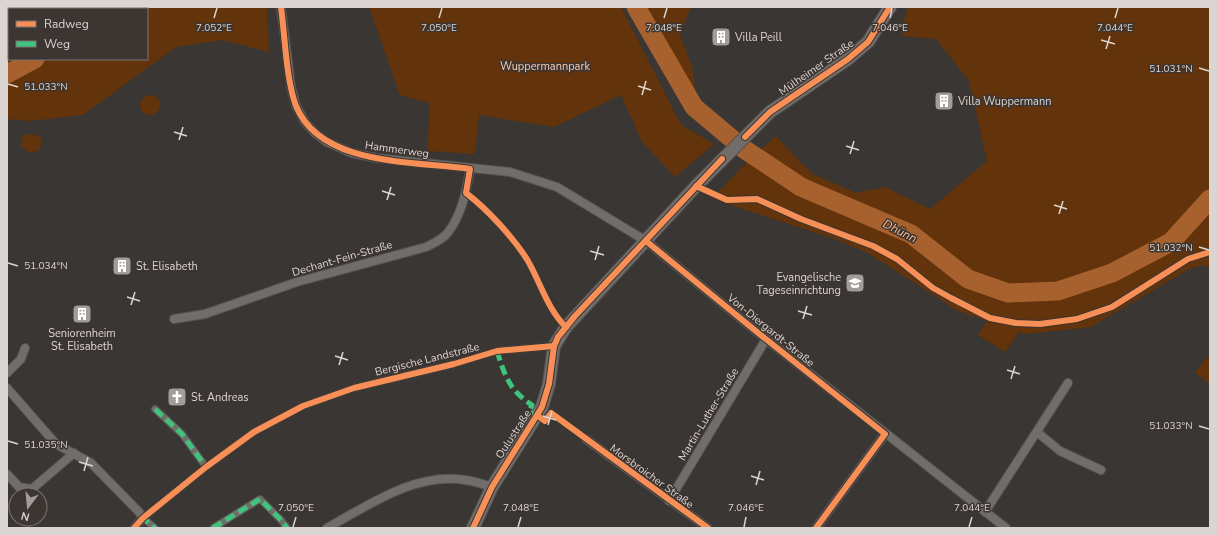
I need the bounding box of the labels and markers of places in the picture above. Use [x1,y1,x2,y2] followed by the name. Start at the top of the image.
[710,26,732,48] building icon: Villa Peill
[734,30,783,45] place label: Villa Peill
[933,90,955,112] building icon: Villa Wuppermann
[957,94,1051,109] place label: Villa Wuppermann
[111,255,133,277] building icon: St. Elisabeth
[136,259,198,274] place label: St. Elisabeth
[757,270,841,298] place label: Evangelische Tageseinrichtung
[844,272,866,294] school or university icon: Evangelische Tageseinrichtung
[71,303,93,325] building icon: Seniorenheim St. Elisabeth
[48,326,116,354] place label: Seniorenheim St. Elisabeth
[166,386,188,408] church icon: St. Andreas
[191,390,249,405] place label: St. Andreas

